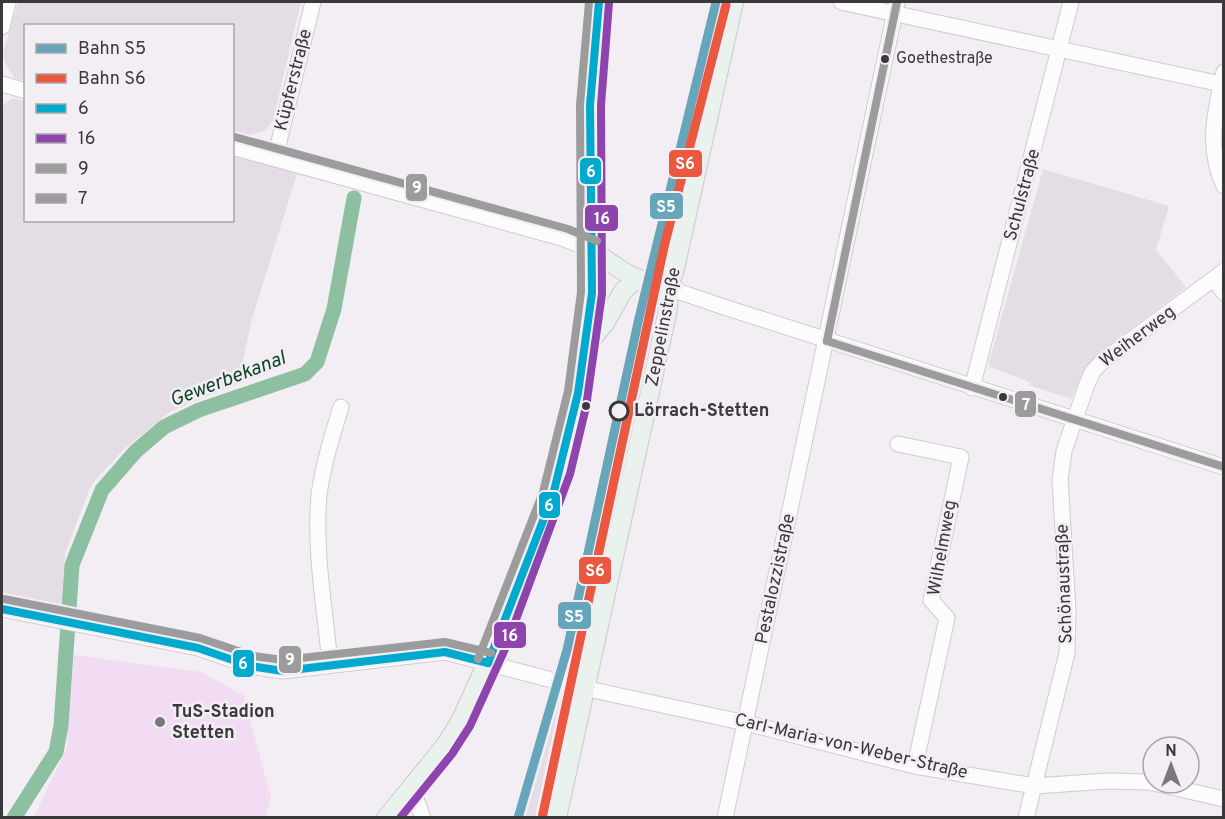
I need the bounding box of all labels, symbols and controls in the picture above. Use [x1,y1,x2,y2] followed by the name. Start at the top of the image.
[24,24,234,222] legend
[270,27,318,133] street label: Küpferstraße
[78,38,146,61] text: Bahn S5
[896,49,993,69] place label: Goethestraße
[879,53,891,65] marker: Goethestraße
[78,68,146,91] text: Bahn S6
[78,98,89,121] text: 6
[78,128,95,151] text: 16
[1000,146,1046,244] street label: Schulstraße
[668,149,703,178] line badge: S6
[675,155,695,175] text: S6
[579,157,602,185] line badge: 6
[78,158,89,181] text: 9
[586,163,596,183] text: 6
[405,173,428,202] line badge: 9
[412,179,422,199] text: 9
[78,188,87,211] text: 7
[649,192,684,220] line badge: S5
[656,198,676,218] text: S5
[584,204,619,232] line badge: 16
[594,210,610,230] text: 16
[641,265,687,389] street label: Zeppelinstraße
[1095,301,1181,373] street label: Weiherweg
[166,346,291,414] water label: Gewerbekanal
[1014,390,1037,418] line badge: 7
[997,391,1009,403] unlabelled marker
[1022,396,1030,416] text: 7
[580,400,592,412] unlabelled marker
[634,400,769,423] place label: Lörrach-Stetten
[609,401,629,421] marker: Lörrach-Stetten
[538,491,561,519] line badge: 6
[544,497,554,517] text: 6
[923,498,963,598] street label: Wilhelmweg
[751,512,801,646] street label: Pestalozzistraße
[1051,524,1079,644] street label: Schönaustraße
[578,556,612,585] line badge: S6
[585,562,605,582] text: S6
[557,601,592,630] line badge: S5
[564,608,584,628] text: S5
[493,621,527,649] line badge: 16
[502,627,518,647] text: 16
[278,645,302,674] line badge: 9
[232,649,255,678] line badge: 6
[285,651,295,671] text: 9
[238,655,248,675] text: 6
[172,701,275,745] place label: TuS-Stadion Stetten
[732,709,970,785] street label: Carl-Maria-von-Weber-Straße
[153,715,167,729] marker: TuS-Stadion Stetten
[1141,735,1201,795] north arrow
[1165,742,1177,762] text: N

